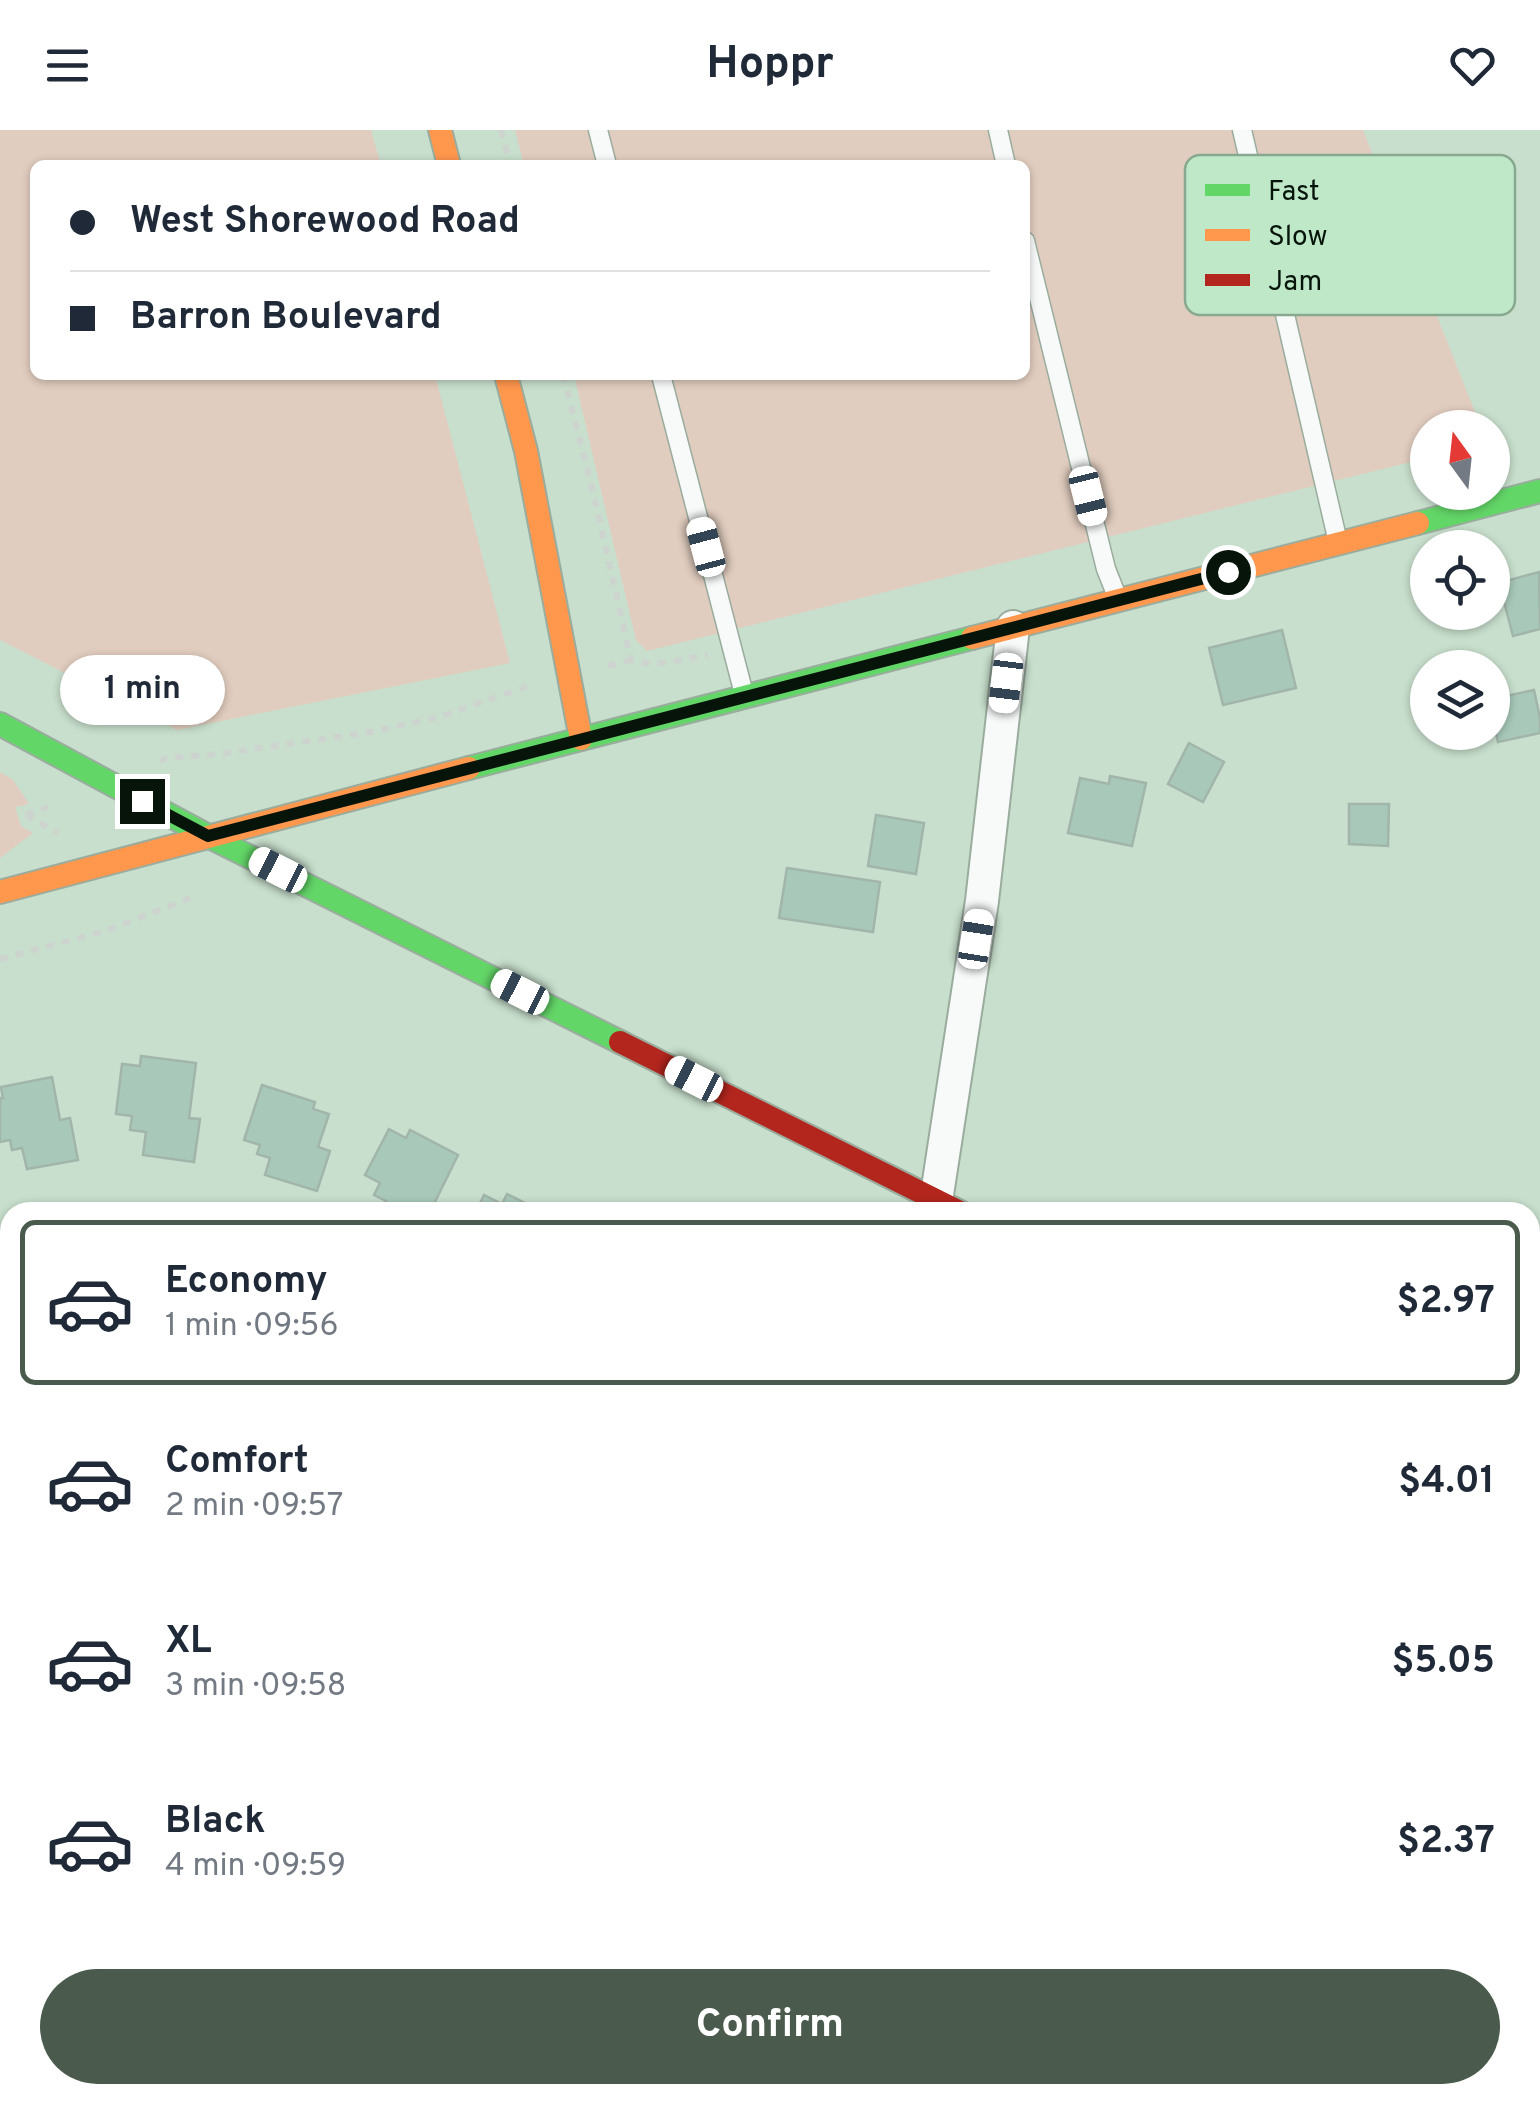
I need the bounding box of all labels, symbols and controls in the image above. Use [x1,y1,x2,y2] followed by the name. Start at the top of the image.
[706,37,834,94] text: Hoppr
[40,38,95,93] icon: menu
[1445,38,1500,93] icon: heart
[1185,155,1515,315] legend
[1268,175,1320,211] text: Fast
[130,198,520,247] text: West Shorewood Road
[1268,220,1327,256] text: Slow
[1268,265,1322,301] text: Jam
[130,294,442,343] text: Barron Boulevard
[1410,410,1510,510] north arrow
[1410,410,1510,750] map controls
[1066,463,1110,529] car
[684,514,728,580] car
[1410,530,1510,630] button: locate
[1206,550,1251,595] route start
[1410,650,1510,750] button: layers
[987,651,1025,715] car
[59,656,224,726] callout: 1 min
[104,670,181,710] text: 1 min
[120,779,165,824] route end
[244,843,312,897] car
[956,907,996,971] car
[486,965,554,1019] car
[660,1052,728,1106] car
[45,1258,135,1348] icon: car
[165,1258,327,1307] text: Economy
[1397,1278,1495,1327] text: $2.97
[165,1307,339,1347] text: 1 min · 09:56
[45,1438,135,1528] icon: car
[165,1438,309,1487] text: Comfort
[1398,1458,1495,1507] text: $4.01
[165,1487,344,1527] text: 2 min · 09:57
[45,1618,135,1708] icon: car
[165,1618,212,1667] text: XL
[1391,1638,1495,1687] text: $5.05
[165,1667,346,1707] text: 3 min · 09:58
[45,1798,135,1888] icon: car
[165,1798,265,1847] text: Black
[1397,1818,1495,1867] text: $2.37
[165,1847,346,1887] text: 4 min · 09:59
[40,1969,1500,2084] button: Confirm

